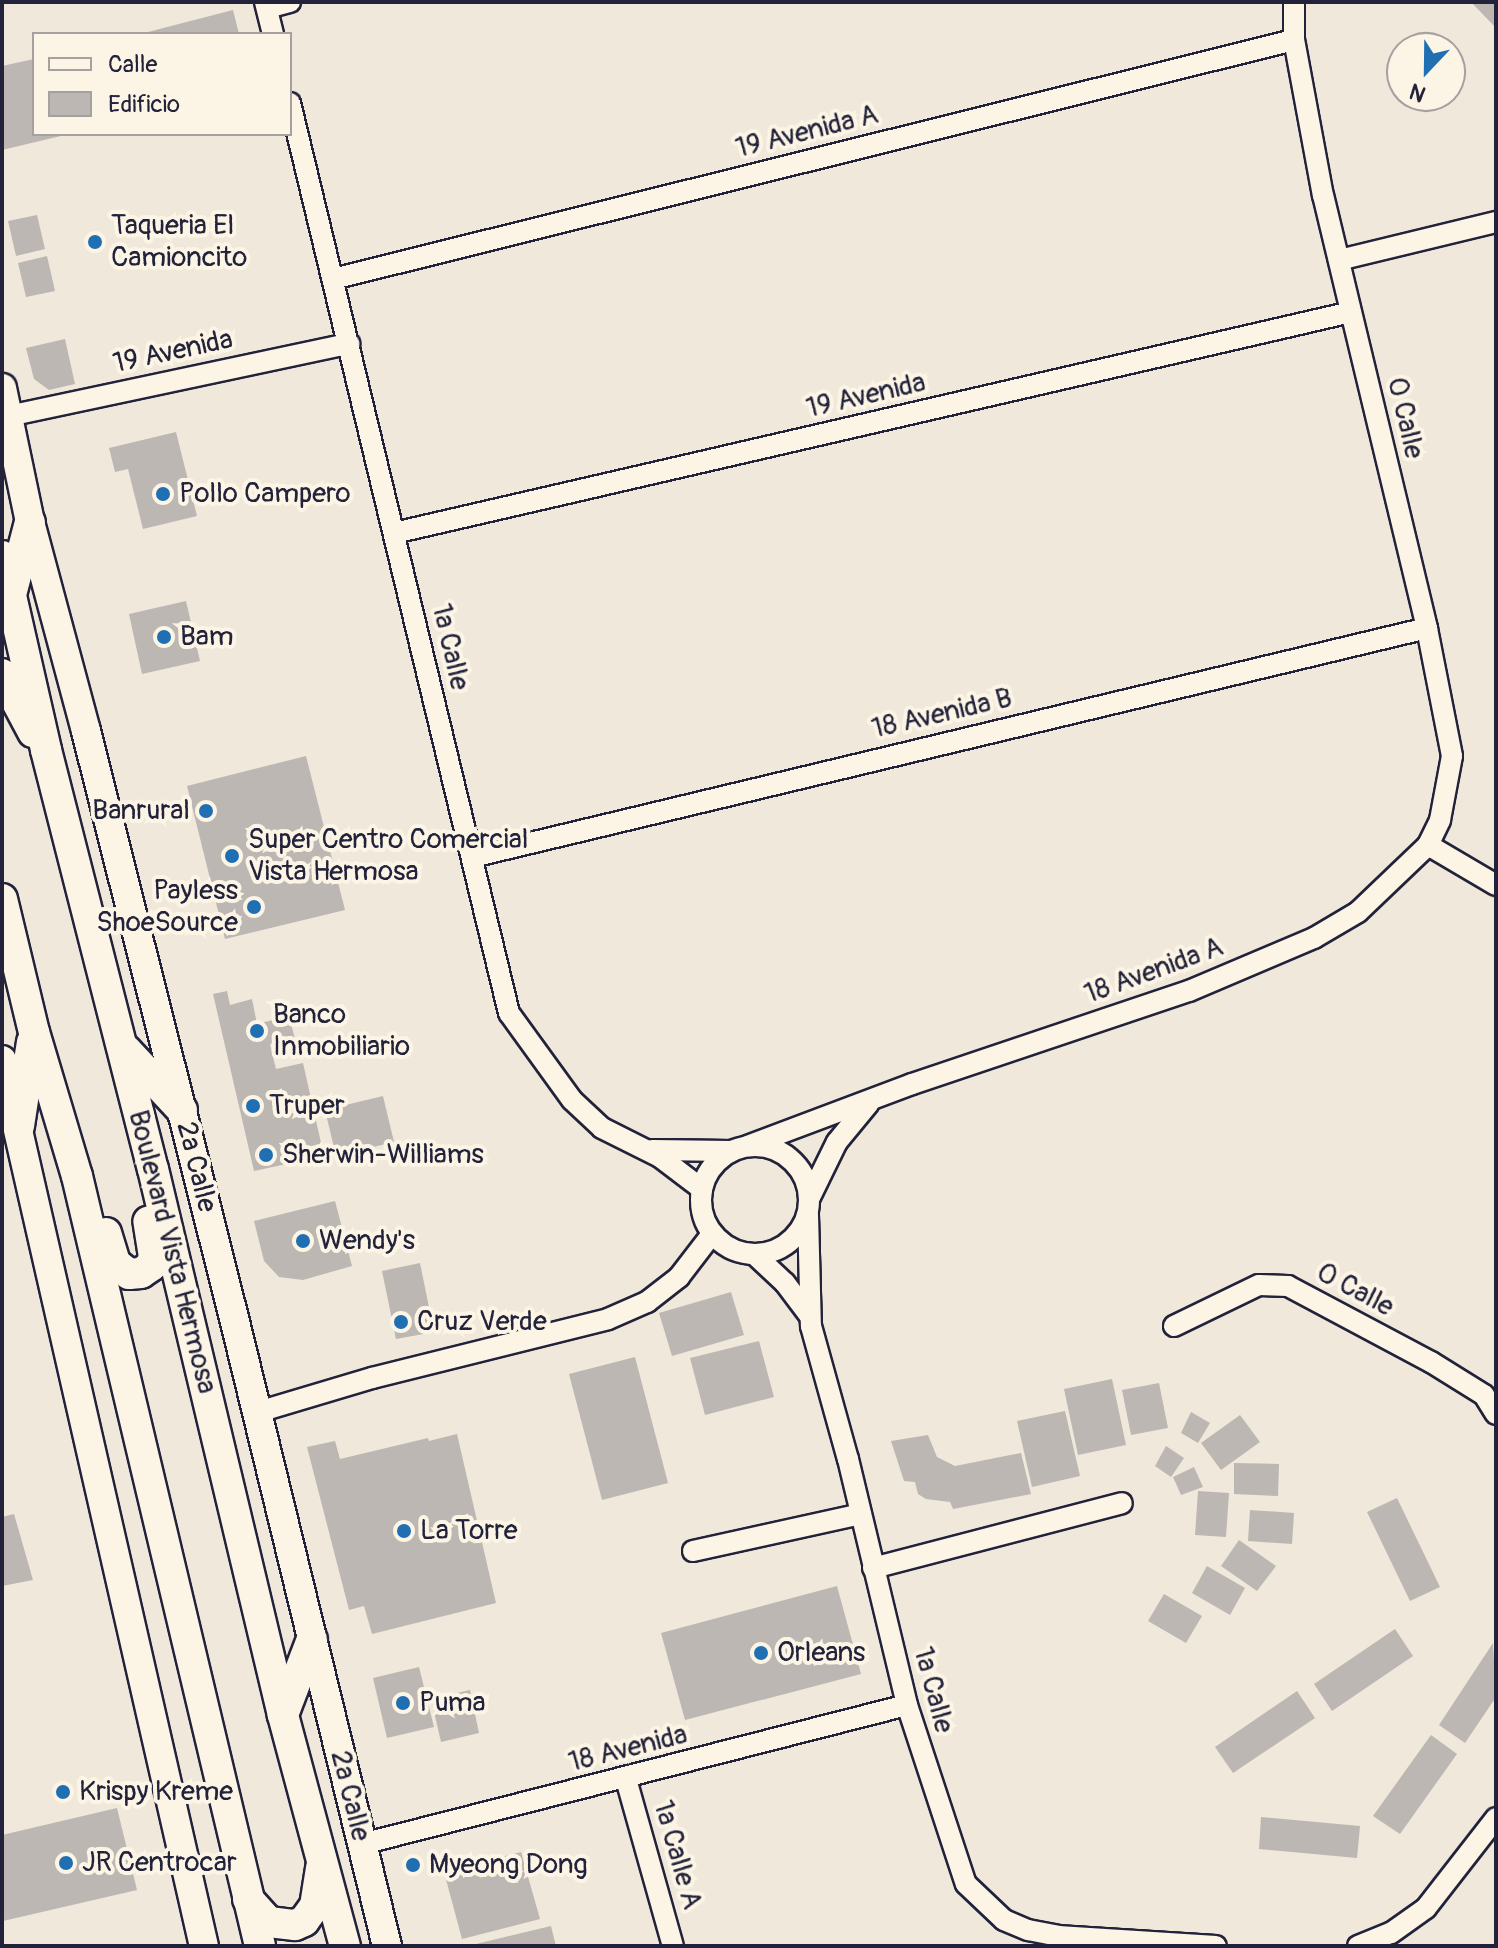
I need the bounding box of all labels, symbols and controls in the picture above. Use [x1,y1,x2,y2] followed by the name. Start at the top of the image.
[32,32,292,136] legend
[1386,32,1466,112] north arrow
[108,50,157,79] text: Calle
[1406,77,1430,108] text: N
[108,90,180,119] text: Edificio
[732,98,882,166] street label: 19 Avenida A
[111,209,247,275] place label: Taqueria El Camioncito
[86,233,104,251] marker: Taqueria El Camioncito
[110,323,236,381] street label: 19 Avenida
[803,366,929,426] street label: 19 Avenida
[1379,374,1431,462] street label: 0 Calle
[179,477,351,511] place label: Pollo Campero
[154,485,172,503] marker: Pollo Campero
[424,601,476,693] street label: 1a Calle
[180,620,234,654] place label: Bam
[155,628,173,646] marker: Bam
[869,682,1015,746] street label: 18 Avenida B
[92,794,190,828] place label: Banrural
[197,802,215,820] marker: Banrural
[248,823,528,889] place label: Super Centro Comercial Vista Hermosa
[223,847,241,865] marker: Super Centro Comercial Vista Hermosa
[96,874,238,940] place label: Payless ShoeSource
[245,898,263,916] marker: Payless ShoeSource
[1080,930,1228,1012] street label: 18 Avenida A
[273,998,410,1064] place label: Banco Inmobiliario
[248,1022,266,1040] marker: Banco Inmobiliario
[269,1089,345,1123] place label: Truper
[244,1097,262,1115] marker: Truper
[121,1107,223,1397] street label: Boulevard Vista Hermosa
[169,1118,223,1216] street label: 2a Calle
[282,1138,484,1172] place label: Sherwin-Williams
[257,1146,275,1164] marker: Sherwin-Williams
[319,1224,415,1258] place label: Wendy's
[294,1232,312,1250] marker: Wendy's
[1311,1256,1399,1324] street label: 0 Calle
[417,1305,547,1339] place label: Cruz Verde
[392,1313,410,1331] marker: Cruz Verde
[420,1514,517,1548] place label: La Torre
[395,1522,413,1540] marker: La Torre
[777,1636,865,1670] place label: Orleans
[905,1643,961,1737] street label: 1a Calle
[752,1644,770,1662] marker: Orleans
[419,1686,486,1720] place label: Puma
[394,1694,412,1712] marker: Puma
[565,1718,691,1780] street label: 18 Avenida
[323,1747,377,1845] street label: 2a Calle
[79,1775,233,1809] place label: Krispy Kreme
[54,1783,72,1801] marker: Krispy Kreme
[645,1797,709,1913] street label: 1a Calle A
[82,1846,237,1880] place label: JR Centrocar
[429,1848,588,1882] place label: Myeong Dong
[57,1854,75,1872] marker: JR Centrocar
[404,1856,422,1874] marker: Myeong Dong

